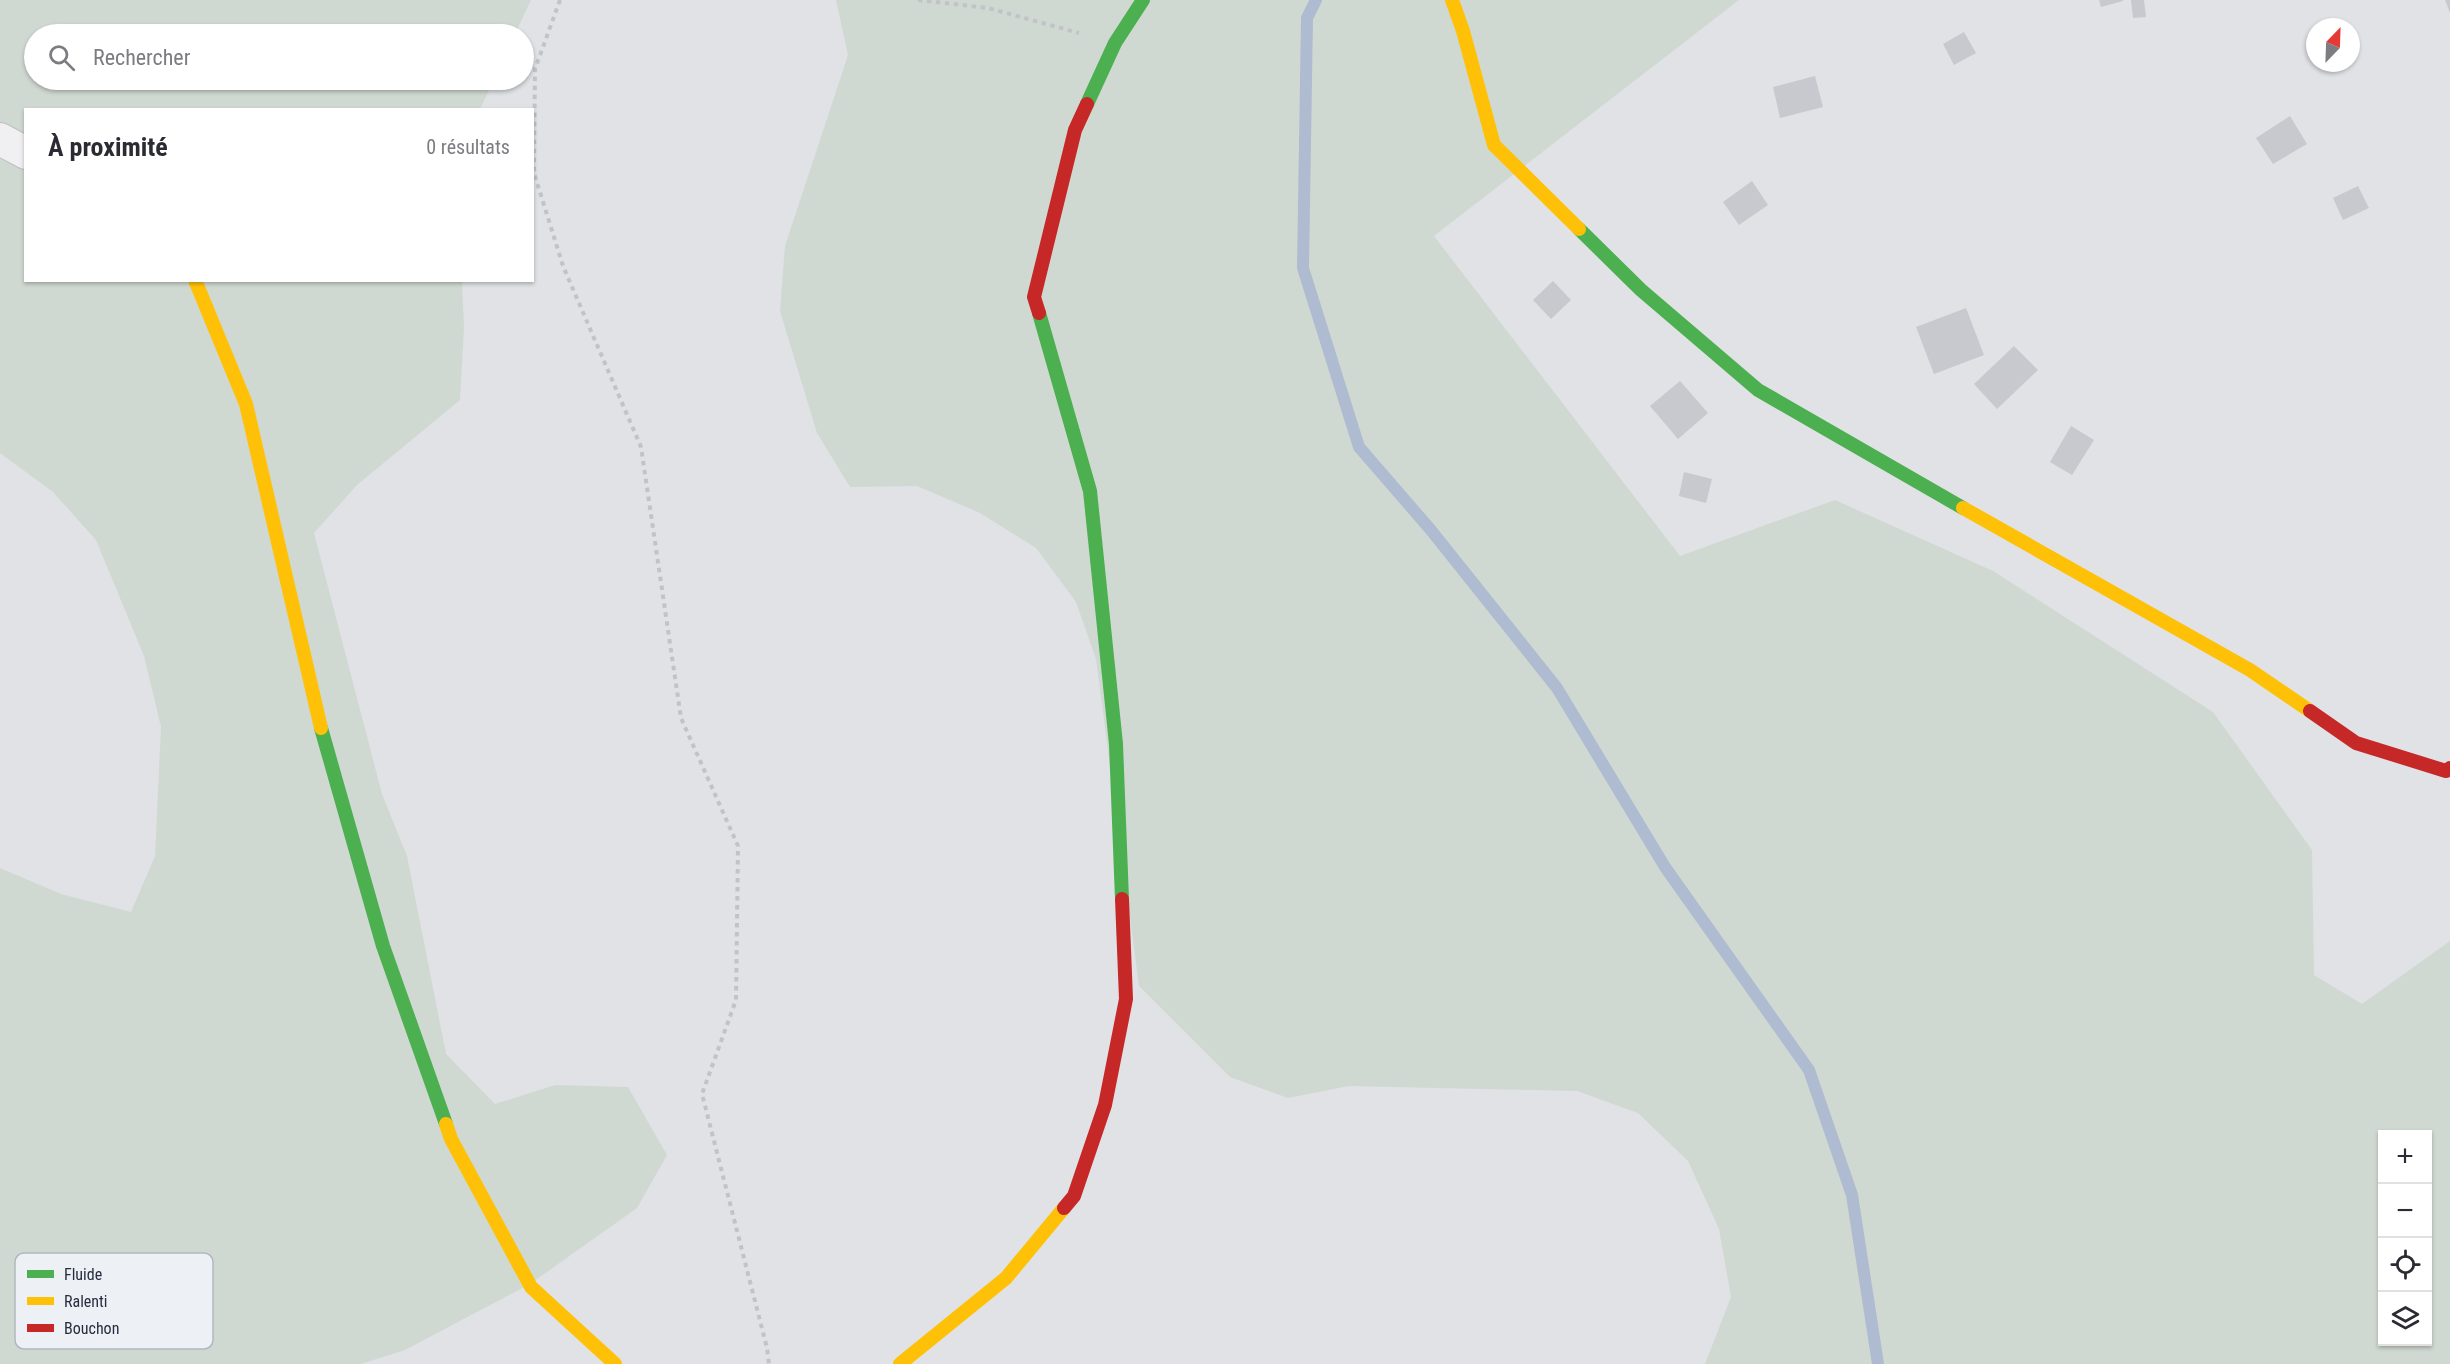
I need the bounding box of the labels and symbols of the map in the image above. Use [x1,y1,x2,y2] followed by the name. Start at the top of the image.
[2306,18,2360,72] north arrow
[15,1253,213,1349] legend
[64,1265,102,1284] text: Fluide
[64,1292,107,1311] text: Ralenti
[64,1319,119,1338] text: Bouchon

